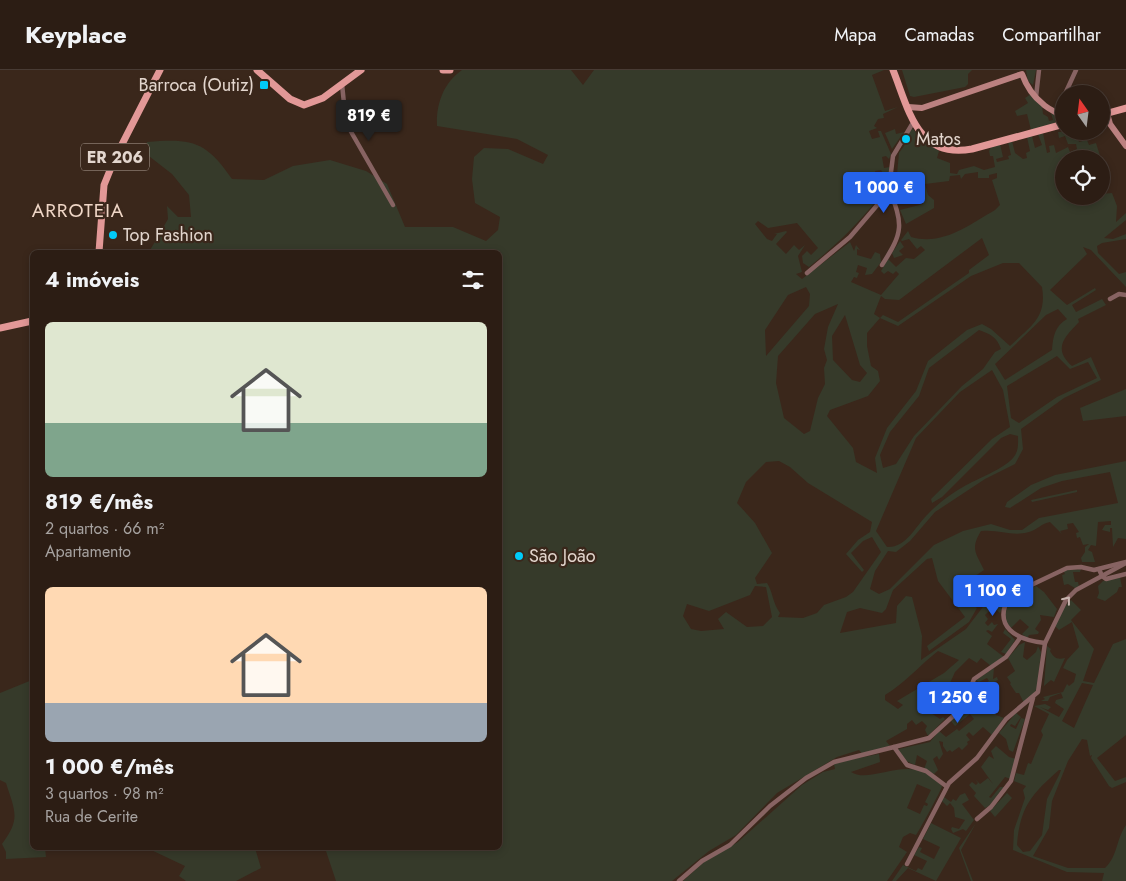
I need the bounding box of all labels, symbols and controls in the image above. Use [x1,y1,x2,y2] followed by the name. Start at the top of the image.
[25,17,127,52] text: Keyplace
[834,22,876,48] text: Mapa
[904,22,974,48] text: Camadas
[1002,22,1101,48] text: Compartilhar
[139,72,254,98] place label: Barroca (Outiz)
[258,79,270,91] marker: Barroca (Outiz)
[1055,85,1110,140] north arrow
[1055,85,1110,205] map controls
[334,100,404,142] pin: 819 €
[347,104,391,127] text: 819 €
[916,126,961,152] place label: Matos
[900,133,912,145] marker: Matos
[81,144,149,170] road number: ER 206
[1055,150,1110,205] button: locate
[838,172,930,214] pin: 1 000 €
[854,176,914,199] text: 1 000 €
[32,197,124,224] district label: ARROTEIA
[123,222,213,248] place label: Top Fashion
[107,229,119,241] marker: Top Fashion
[45,265,139,295] text: 4 imóveis
[459,266,487,294] icon: filters
[221,355,311,445] icon: home
[45,487,153,517] text: 819 €/mês
[45,517,164,540] text: 2 quartos · 66 m²
[45,540,131,563] text: Apartamento
[529,543,596,569] place label: São João
[513,550,525,562] marker: São João
[947,574,1039,617] pin: 1 100 €
[964,579,1022,602] text: 1 100 €
[1062,597,1070,606] one-way arrow
[221,620,311,710] icon: home
[912,682,1004,724] pin: 1 250 €
[928,686,988,709] text: 1 250 €
[45,752,174,782] text: 1 000 €/mês
[45,782,163,805] text: 3 quartos · 98 m²
[45,805,138,828] text: Rua de Cerite

